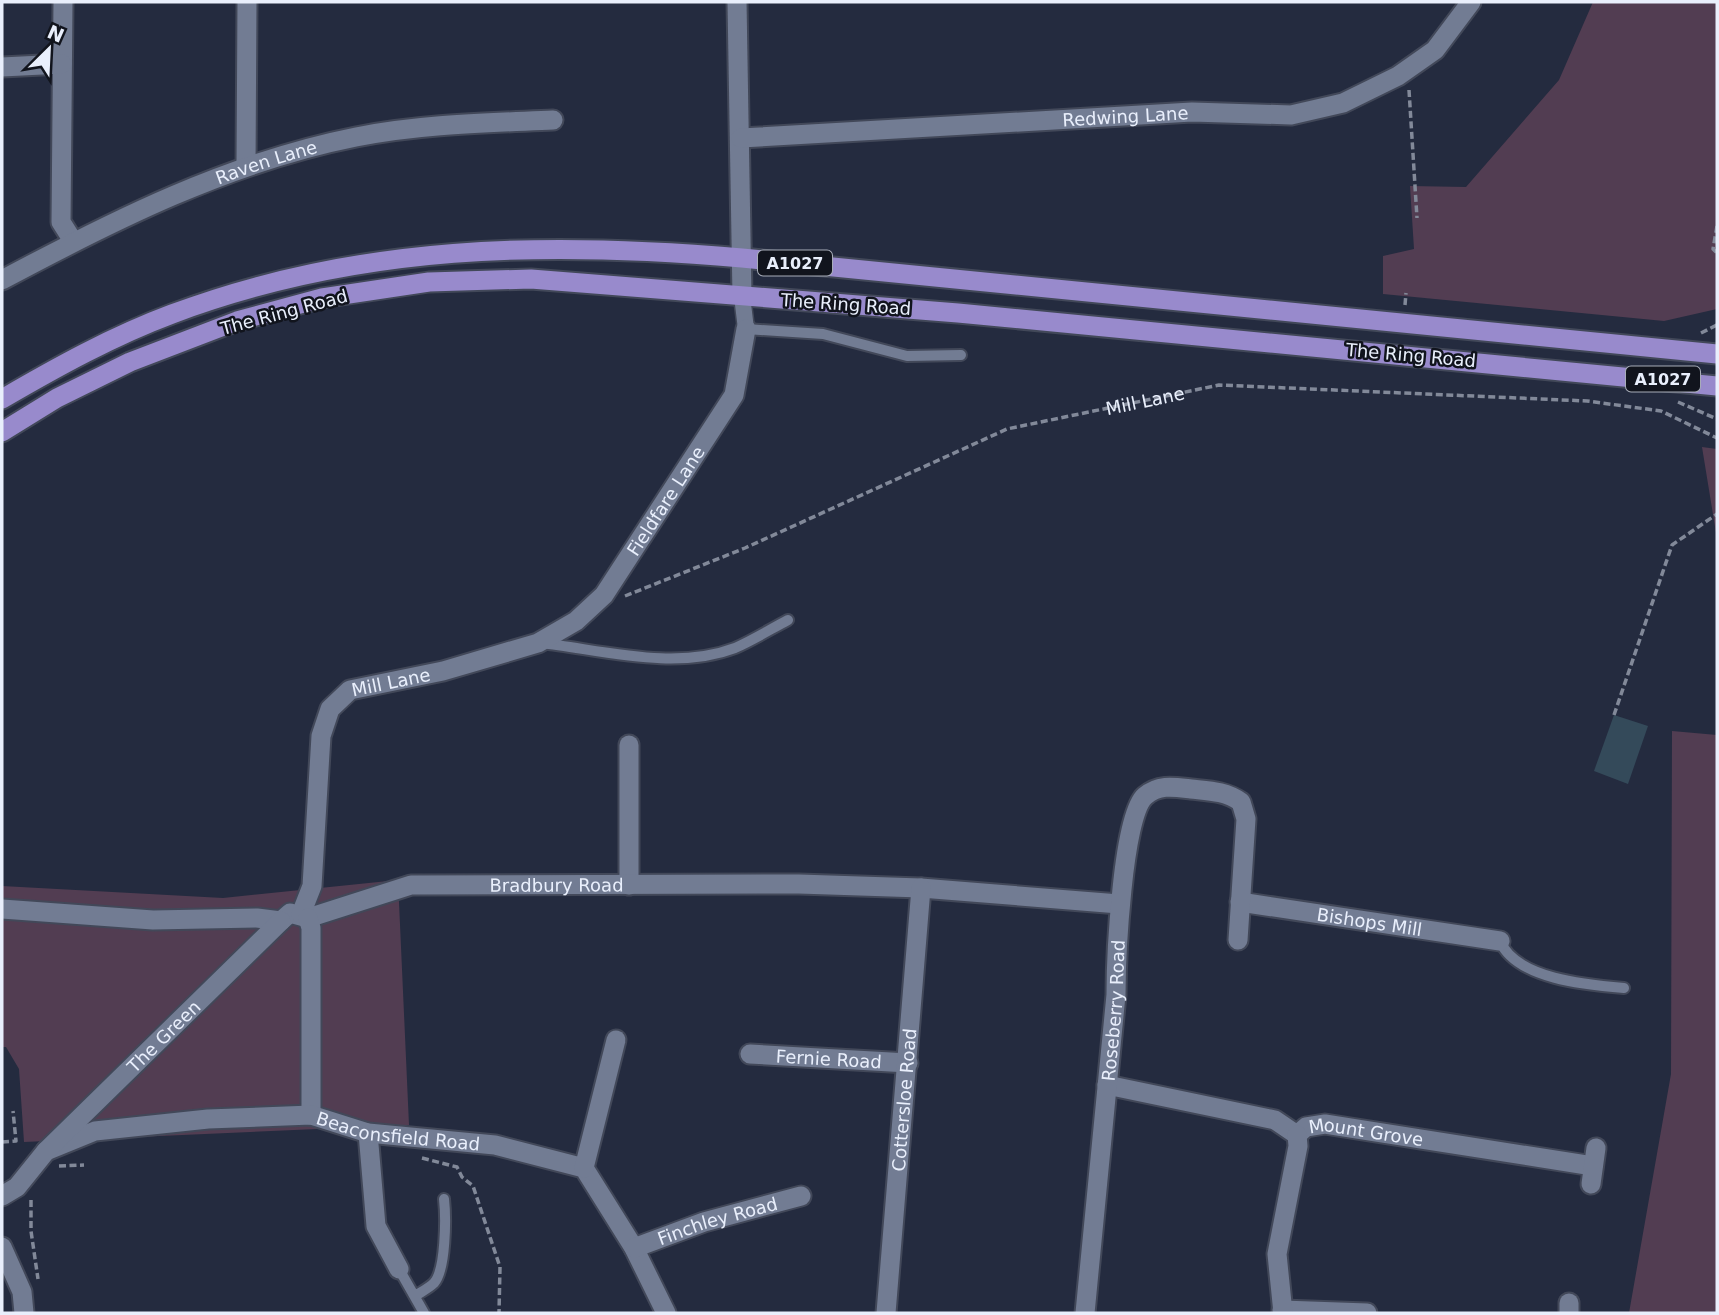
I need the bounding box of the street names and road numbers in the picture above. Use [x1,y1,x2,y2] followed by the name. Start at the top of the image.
[1062,102,1189,130] street label: Redwing Lane
[212,136,319,188] street label: Raven Lane
[758,250,832,276] road number: A1027
[217,285,350,339] street label: The Ring Road
[779,289,912,319] street label: The Ring Road
[1344,339,1477,371] street label: The Ring Road
[1626,366,1700,392] road number: A1027
[1104,382,1186,419] street label: Mill Lane
[622,442,709,559] street label: Fieldfare Lane
[350,663,432,700] street label: Mill Lane
[489,874,624,895] street label: Bradbury Road
[1315,903,1424,940] street label: Bishops Mill
[1097,939,1128,1082] street label: Roseberry Road
[122,996,204,1077] street label: The Green
[887,1027,920,1172] street label: Cottersloe Road
[775,1045,882,1072] street label: Fernie Road
[314,1107,481,1154] street label: Beaconsfield Road
[1307,1113,1425,1150] street label: Mount Grove
[654,1192,780,1249] street label: Finchley Road

